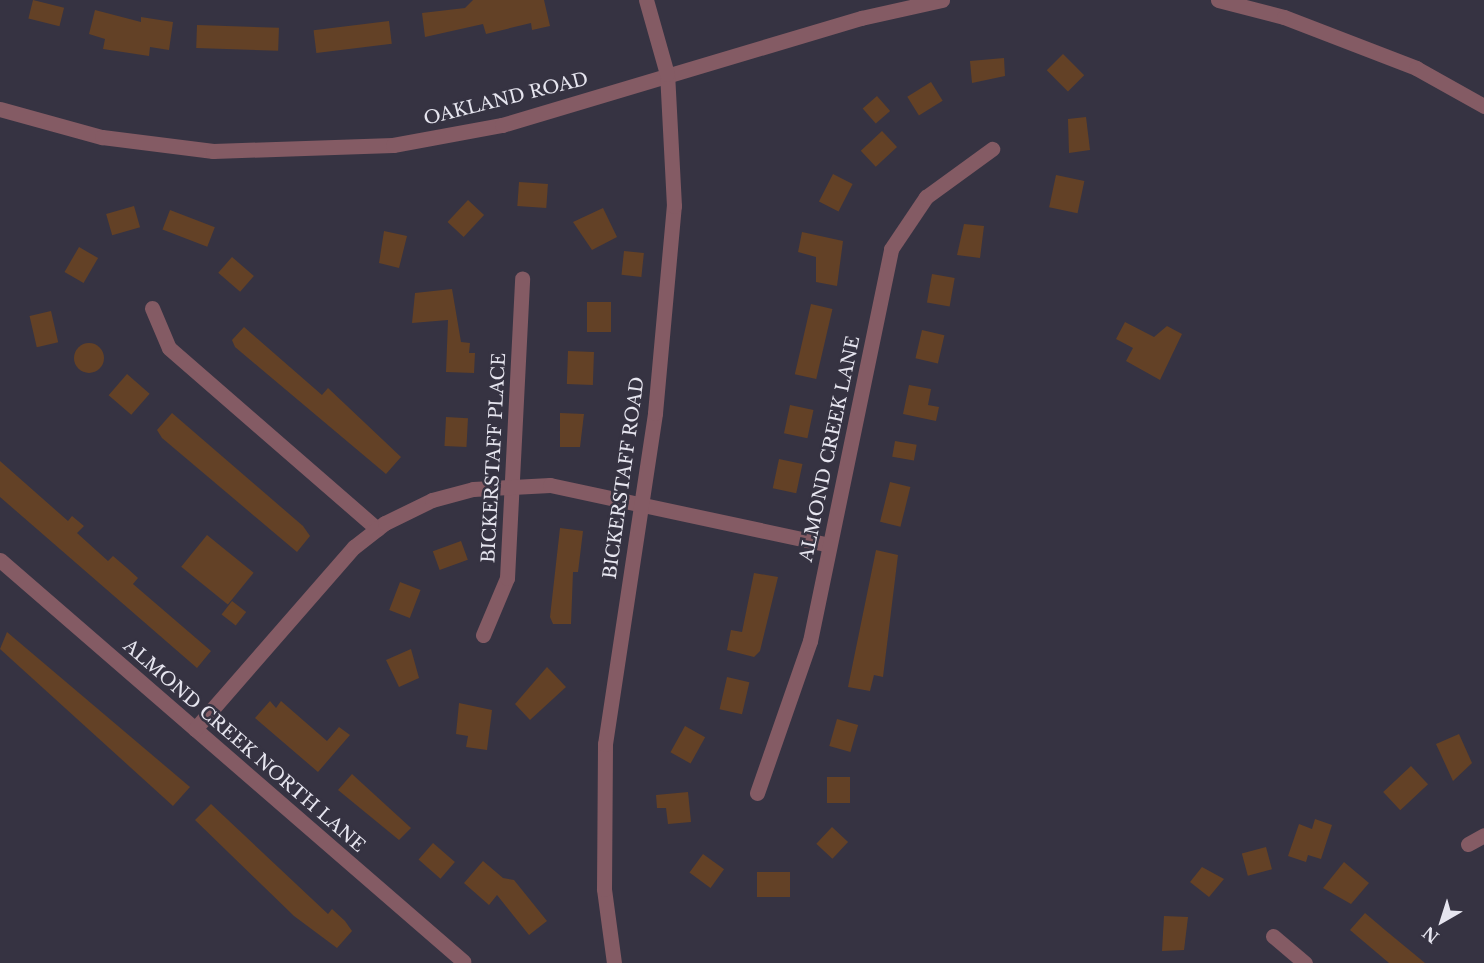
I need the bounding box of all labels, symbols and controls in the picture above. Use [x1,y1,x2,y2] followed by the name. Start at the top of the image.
[421,68,591,130] street label: OAKLAND ROAD
[795,334,865,564] street label: ALMOND CREEK LANE
[478,352,510,564] street label: BICKERSTAFF PLACE
[599,375,649,581] street label: BICKERSTAFF ROAD
[119,635,369,857] street label: ALMOND CREEK NORTH LANE
[1412,891,1472,951] north arrow
[1419,922,1443,947] text: N

